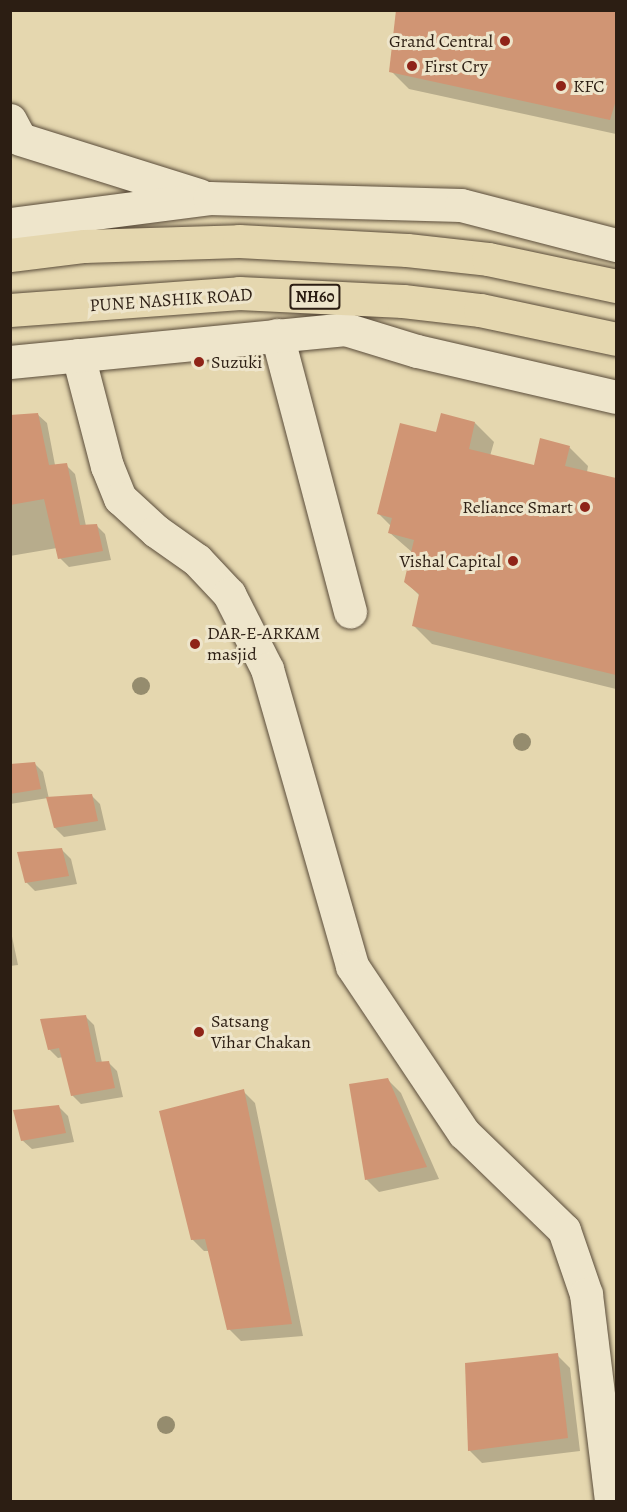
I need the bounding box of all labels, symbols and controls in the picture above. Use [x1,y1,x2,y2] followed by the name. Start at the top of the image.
[389,30,493,52] place label: Grand Central
[498,34,512,48] marker: Grand Central
[424,55,488,77] place label: First Cry
[405,59,419,73] marker: First Cry
[573,75,605,97] place label: KFC
[554,79,568,93] marker: KFC
[89,284,253,316] street label: PUNE NASHIK ROAD
[288,284,342,310] road number: NH60
[211,351,262,373] place label: Suzuki
[192,355,206,369] marker: Suzuki
[462,496,573,518] place label: Reliance Smart
[578,500,592,514] marker: Reliance Smart
[400,550,501,572] place label: Vishal Capital
[506,554,520,568] marker: Vishal Capital
[207,623,320,666] place label: DAR-E-ARKAM masjid
[188,637,202,651] marker: DAR-E-ARKAM masjid
[211,1011,311,1054] place label: Satsang Vihar Chakan
[192,1025,206,1039] marker: Satsang Vihar Chakan

